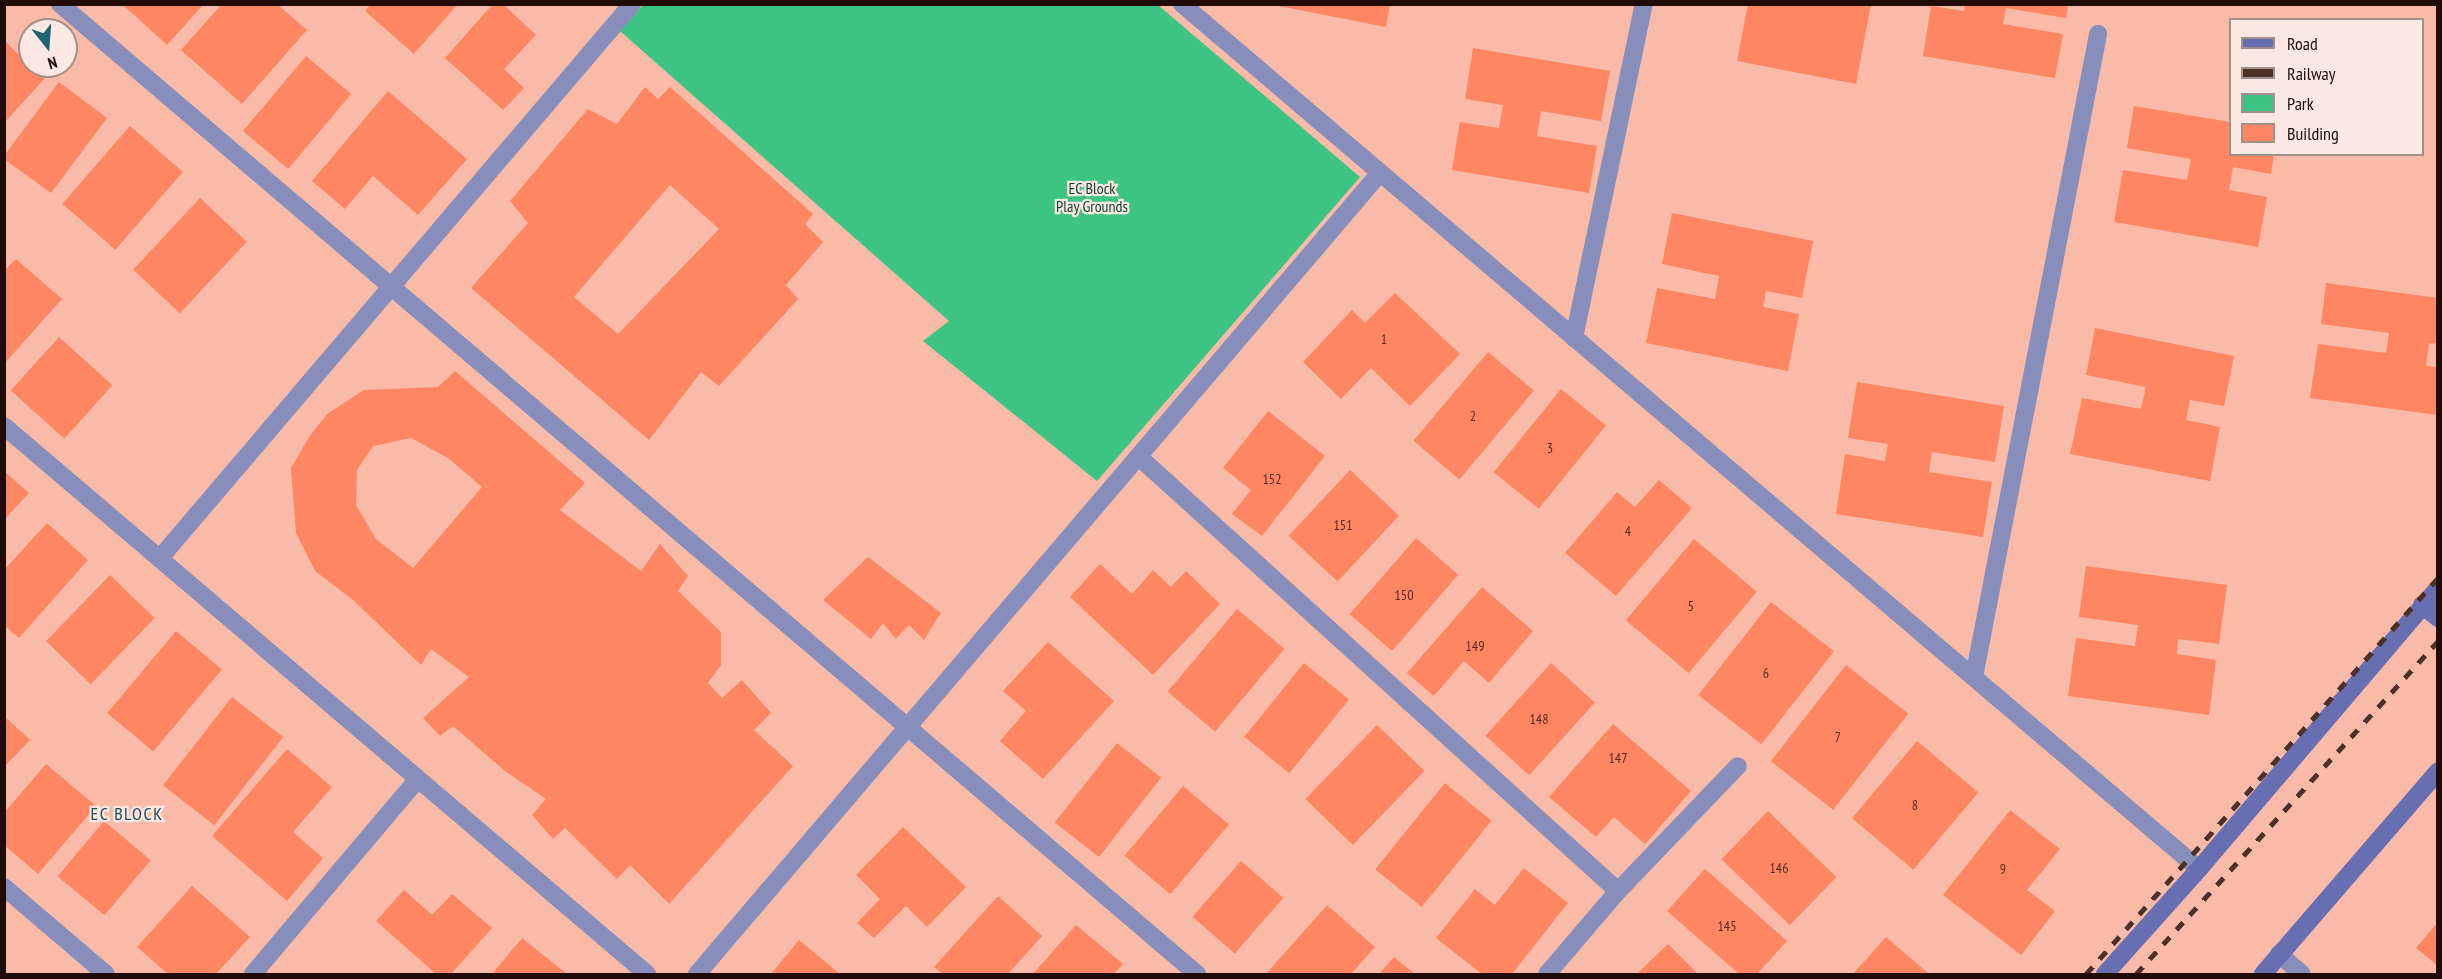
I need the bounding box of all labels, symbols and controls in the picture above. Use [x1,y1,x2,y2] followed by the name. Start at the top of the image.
[18,18,78,78] north arrow
[2229,18,2424,156] legend
[2287,32,2318,55] text: Road
[46,52,60,74] text: N
[2287,62,2336,85] text: Railway
[2287,92,2314,115] text: Park
[2287,122,2339,145] text: Building
[1056,178,1128,216] park label: EC Block Play Grounds
[1381,331,1387,347] house number: 1
[1470,408,1476,424] house number: 2
[1547,440,1553,456] house number: 3
[1263,471,1281,487] house number: 152
[1334,517,1352,533] house number: 151
[1625,523,1631,539] house number: 4
[1395,587,1413,603] house number: 150
[1688,598,1694,614] house number: 5
[1466,638,1484,654] house number: 149
[1763,665,1769,681] house number: 6
[1530,711,1548,727] house number: 148
[1835,729,1841,745] house number: 7
[1609,750,1627,766] house number: 147
[1912,797,1918,813] house number: 8
[90,803,164,825] district label: EC BLOCK
[1770,860,1788,876] house number: 146
[2000,861,2006,877] house number: 9
[1718,918,1736,934] house number: 145

